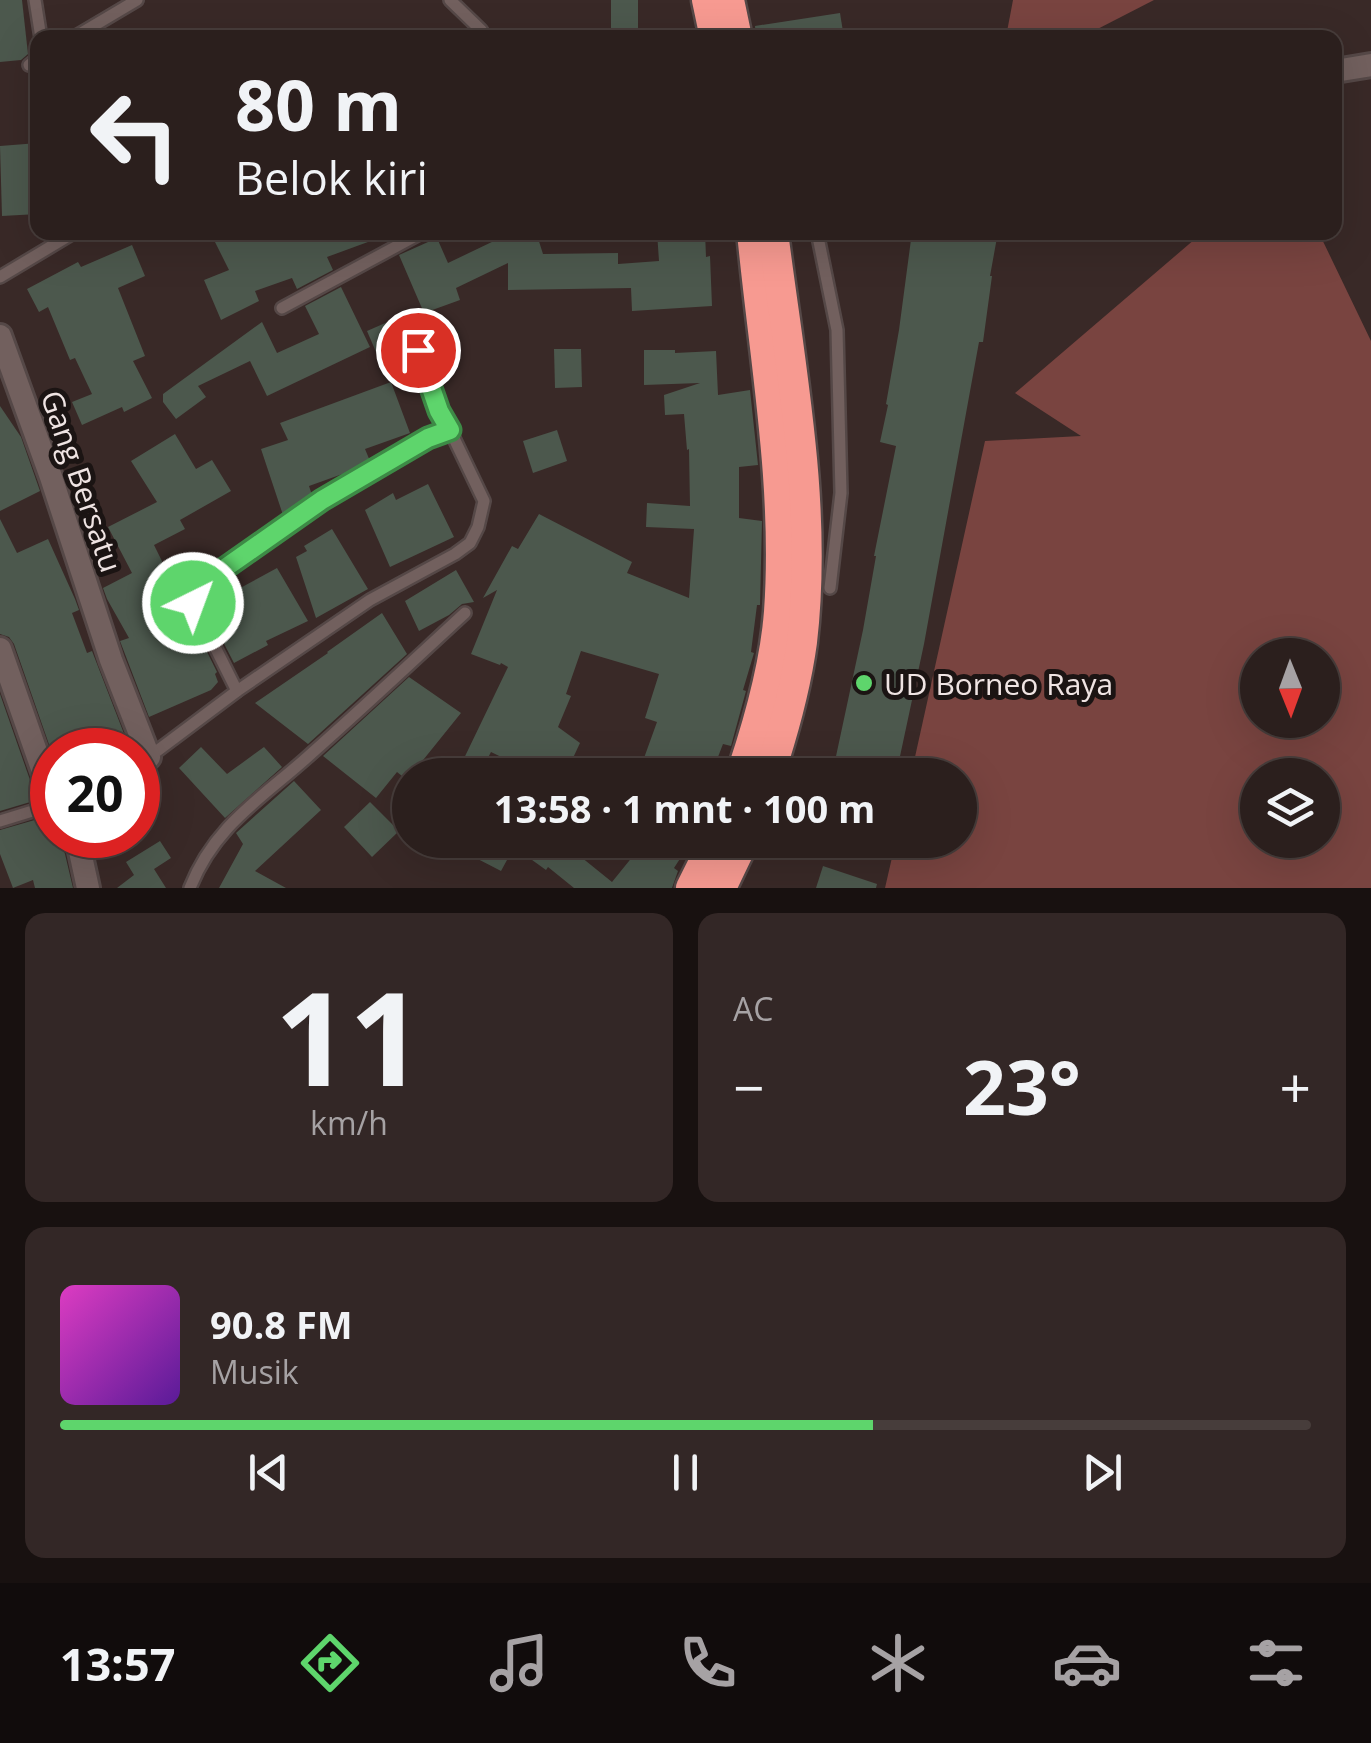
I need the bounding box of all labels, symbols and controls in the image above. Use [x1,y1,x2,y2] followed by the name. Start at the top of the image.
[235,56,402,152] text: 80 m
[70,70,200,200] icon: left
[235,147,428,208] text: Belok kiri
[376,308,461,393] pin
[391,323,446,378] icon: arrive
[32,385,132,577] street label: Gang Bersatu
[141,551,245,655] position arrow
[1240,638,1340,738] north arrow
[1240,638,1340,858] map controls
[884,663,1113,704] place label: UD Borneo Raya
[853,672,875,694] marker: UD Borneo Raya
[30,728,160,858] speed limit sign: 20
[1240,758,1340,858] button: layers
[494,782,875,834] text: 13:58 · 1 mnt · 100 m
[275,947,423,1124] text: 11
[733,987,773,1030] text: AC
[963,1035,1081,1137] text: 23°
[733,1049,764,1124] text: −
[1280,1049,1311,1124] text: +
[310,1101,388,1144] text: km/h
[210,1298,353,1350] text: 90.8 FM
[210,1350,299,1393] text: Musik
[241,1445,296,1500] icon: previous
[658,1445,713,1500] icon: pause
[1075,1445,1130,1500] icon: next
[295,1628,365,1698] icon: directions
[484,1628,554,1698] icon: music
[673,1628,743,1698] icon: phone
[863,1628,933,1698] icon: climate
[1052,1628,1122,1698] icon: car
[1241,1628,1311,1698] icon: filters
[60,1633,175,1694] text: 13:57

